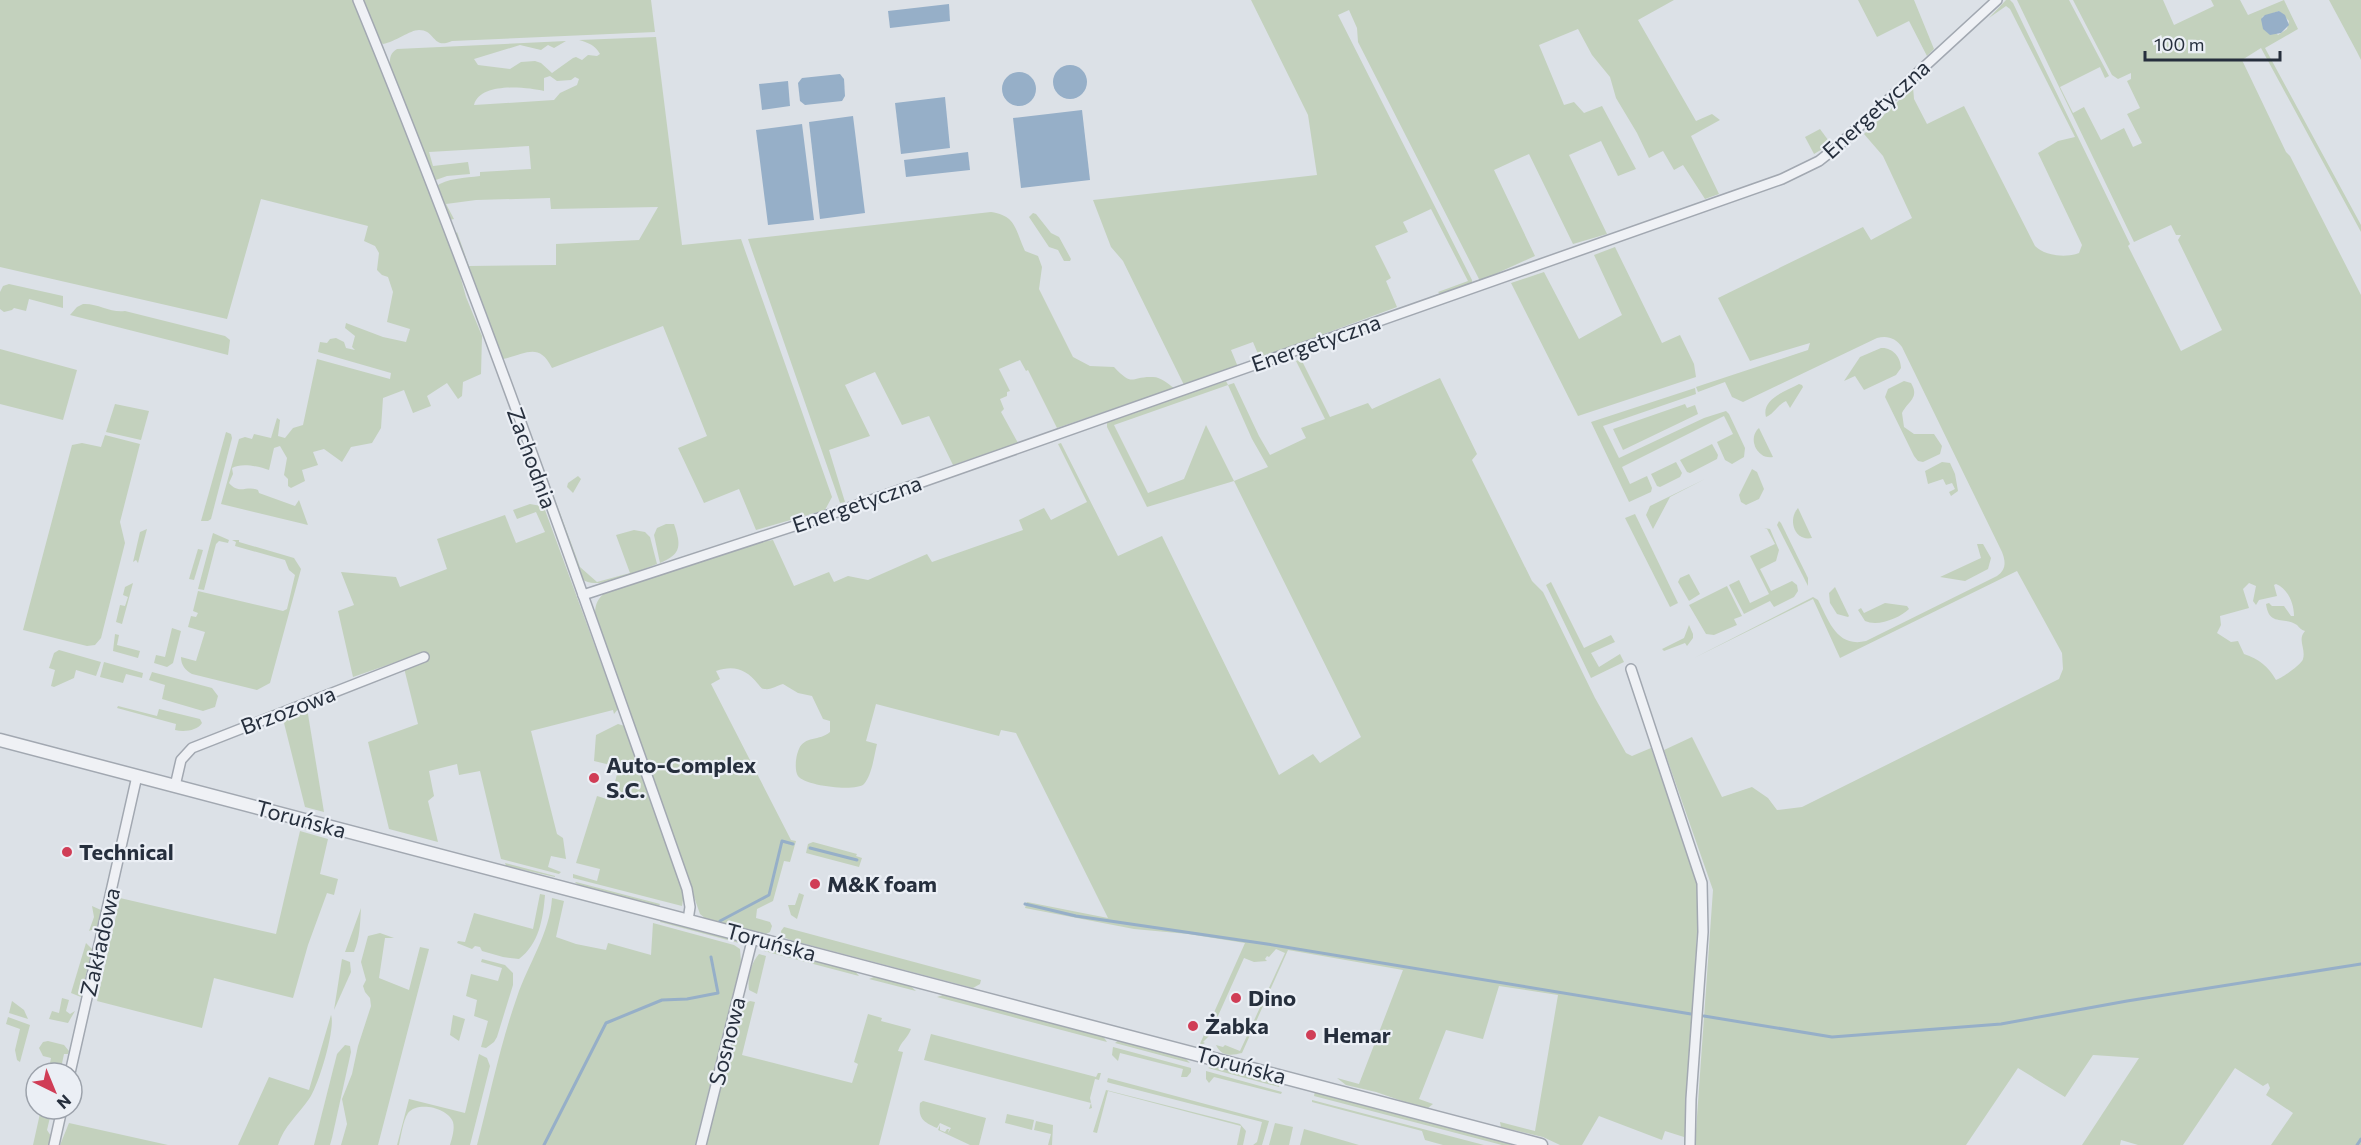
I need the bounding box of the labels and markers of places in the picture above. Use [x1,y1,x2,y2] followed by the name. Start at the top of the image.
[606,751,757,803] place label: Auto-Complex S.C.
[587,771,601,785] marker: Auto-Complex S.C.
[79,838,174,865] place label: Technical
[60,845,74,859] marker: Technical
[827,870,937,897] place label: M&K foam
[808,877,822,891] marker: M&K foam
[1248,984,1296,1011] place label: Dino
[1229,991,1243,1005] marker: Dino
[1205,1012,1269,1039] place label: Żabka
[1186,1019,1200,1033] marker: Żabka
[1323,1021,1391,1048] place label: Hemar
[1304,1028,1318,1042] marker: Hemar

